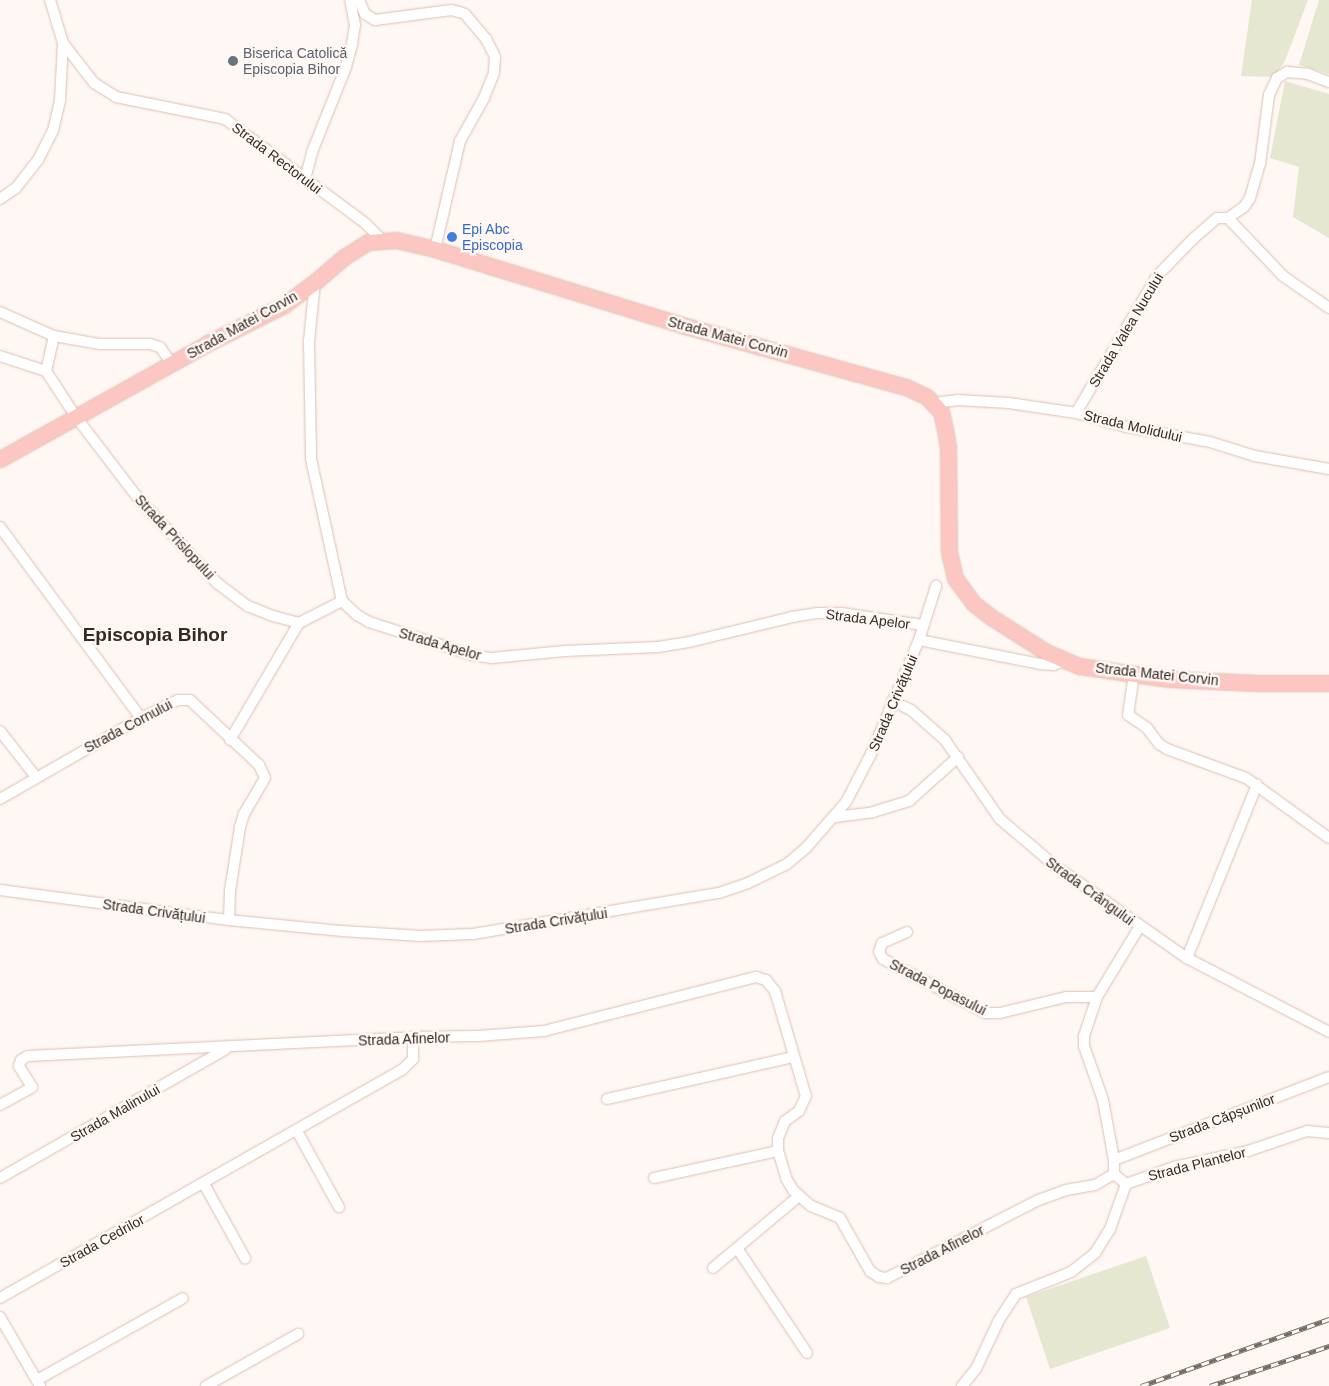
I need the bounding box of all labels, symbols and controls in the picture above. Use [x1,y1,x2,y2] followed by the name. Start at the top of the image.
[243,45,347,78] place label: Biserica Catolică Episcopia Bihor
[227,55,239,67] marker: Biserica Catolică Episcopia Bihor
[229,119,325,197] street label: Strada Rectorului
[462,221,523,253] place label: Epi Abc Episcopia
[446,231,458,243] marker: Epi Abc Episcopia
[1085,270,1167,390] street label: Strada Valea Nucului
[184,288,300,362] street label: Strada Matei Corvin
[666,313,790,361] street label: Strada Matei Corvin
[1082,407,1184,445] street label: Strada Molidului
[131,491,219,583] street label: Strada Prislopului
[824,605,912,633] street label: Strada Apelor
[83,624,227,646] district label: Episcopia Bihor
[397,624,483,664] street label: Strada Apelor
[865,652,921,754] street label: Strada Crivățului
[1095,659,1219,689] street label: Strada Matei Corvin
[81,696,175,756] street label: Strada Cornului
[1043,853,1137,929] street label: Strada Crângului
[102,895,206,927] street label: Strada Crivățului
[504,905,608,937] street label: Strada Crivățului
[887,955,989,1019] street label: Strada Popasului
[357,1029,451,1049] street label: Strada Afinelor
[67,1081,163,1145] street label: Strada Malinului
[1167,1090,1277,1146] street label: Strada Căpșunilor
[1146,1144,1248,1184] street label: Strada Plantelor
[57,1211,147,1271] street label: Strada Cedrilor
[897,1221,987,1279] street label: Strada Afinelor

